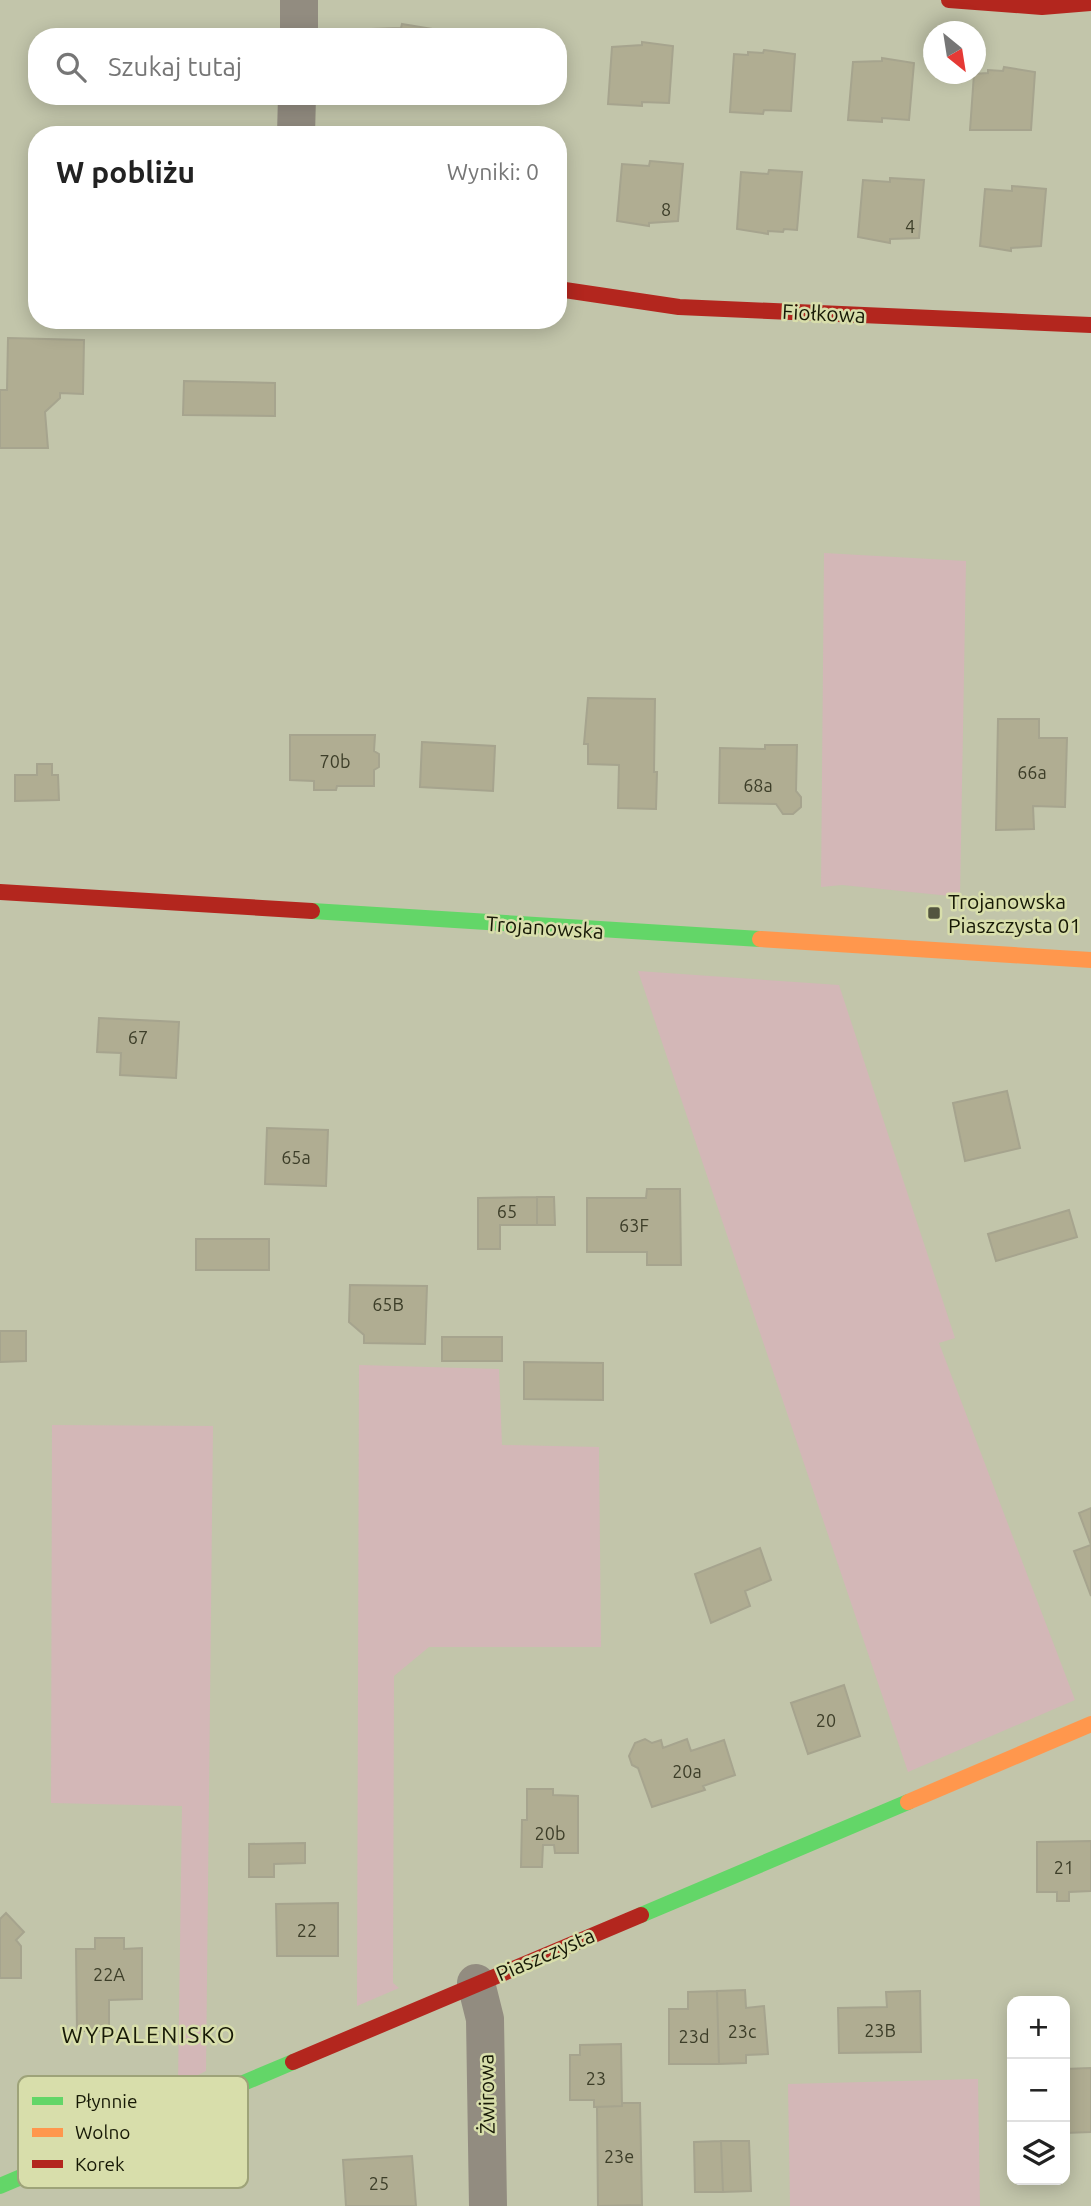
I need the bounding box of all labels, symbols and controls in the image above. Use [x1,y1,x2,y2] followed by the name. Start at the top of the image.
[923,21,986,84] north arrow
[28,28,567,105] search box
[52,48,90,86] icon: search
[108,52,242,81] text: Szukaj tutaj
[56,155,195,189] text: W pobliżu
[447,159,539,184] text: Wyniki: 0
[661,199,671,219] house number: 8
[905,216,915,236] house number: 4
[782,299,866,327] street label: Fiołkowa
[320,751,350,771] house number: 70b
[1017,762,1047,782] house number: 66a
[743,775,773,795] house number: 68a
[948,889,1081,937] place label: Trojanowska Piaszczysta 01
[926,905,942,921] marker: Trojanowska Piaszczysta 01
[485,911,605,943] street label: Trojanowska
[128,1027,148,1047] house number: 67
[281,1147,311,1167] house number: 65a
[497,1201,517,1221] house number: 65
[619,1215,649,1235] house number: 63F
[372,1294,404,1314] house number: 65B
[816,1710,836,1730] house number: 20
[672,1761,702,1781] house number: 20a
[535,1823,565,1843] house number: 20b
[1054,1857,1074,1877] house number: 21
[297,1920,317,1940] house number: 22
[492,1922,598,1986] street label: Piaszczysta
[93,1964,125,1984] house number: 22A
[1007,1996,1070,2185] map controls
[1007,1996,1070,2059] button: +
[864,2020,896,2040] house number: 23B
[728,2021,756,2041] house number: 23c
[61,2022,237,2047] district label: WYPALENISKO
[679,2026,709,2046] house number: 23d
[473,2054,499,2134] street label: Żwirowa
[1007,2059,1070,2122] button: −
[586,2068,606,2088] house number: 23
[18,2076,248,2188] legend
[75,2090,137,2112] text: Płynnie
[75,2121,130,2143] text: Wolno
[1007,2122,1070,2185] button: layers
[604,2146,634,2166] house number: 23e
[75,2153,125,2175] text: Korek
[369,2173,389,2193] house number: 25

